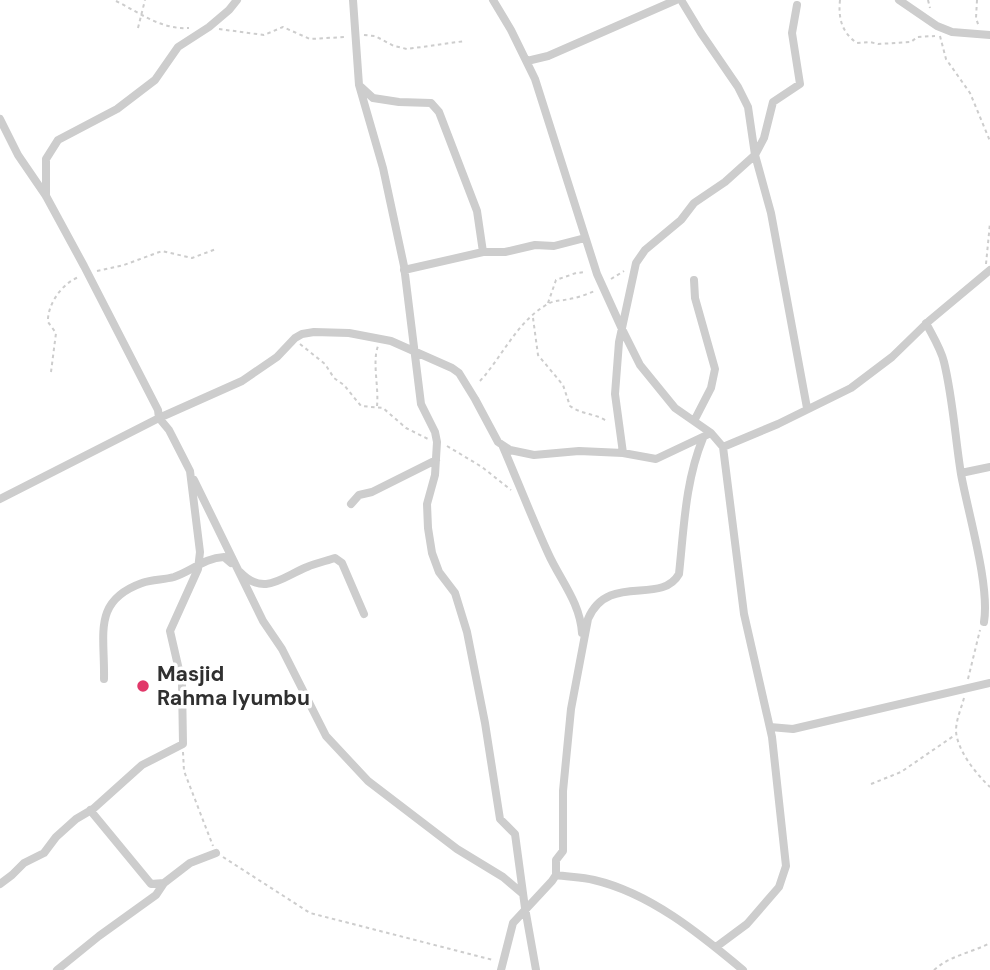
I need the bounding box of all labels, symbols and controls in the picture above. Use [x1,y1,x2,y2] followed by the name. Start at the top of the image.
[157,660,310,712] place label: Masjid Rahma Iyumbu
[135,678,151,694] marker: Masjid Rahma Iyumbu

